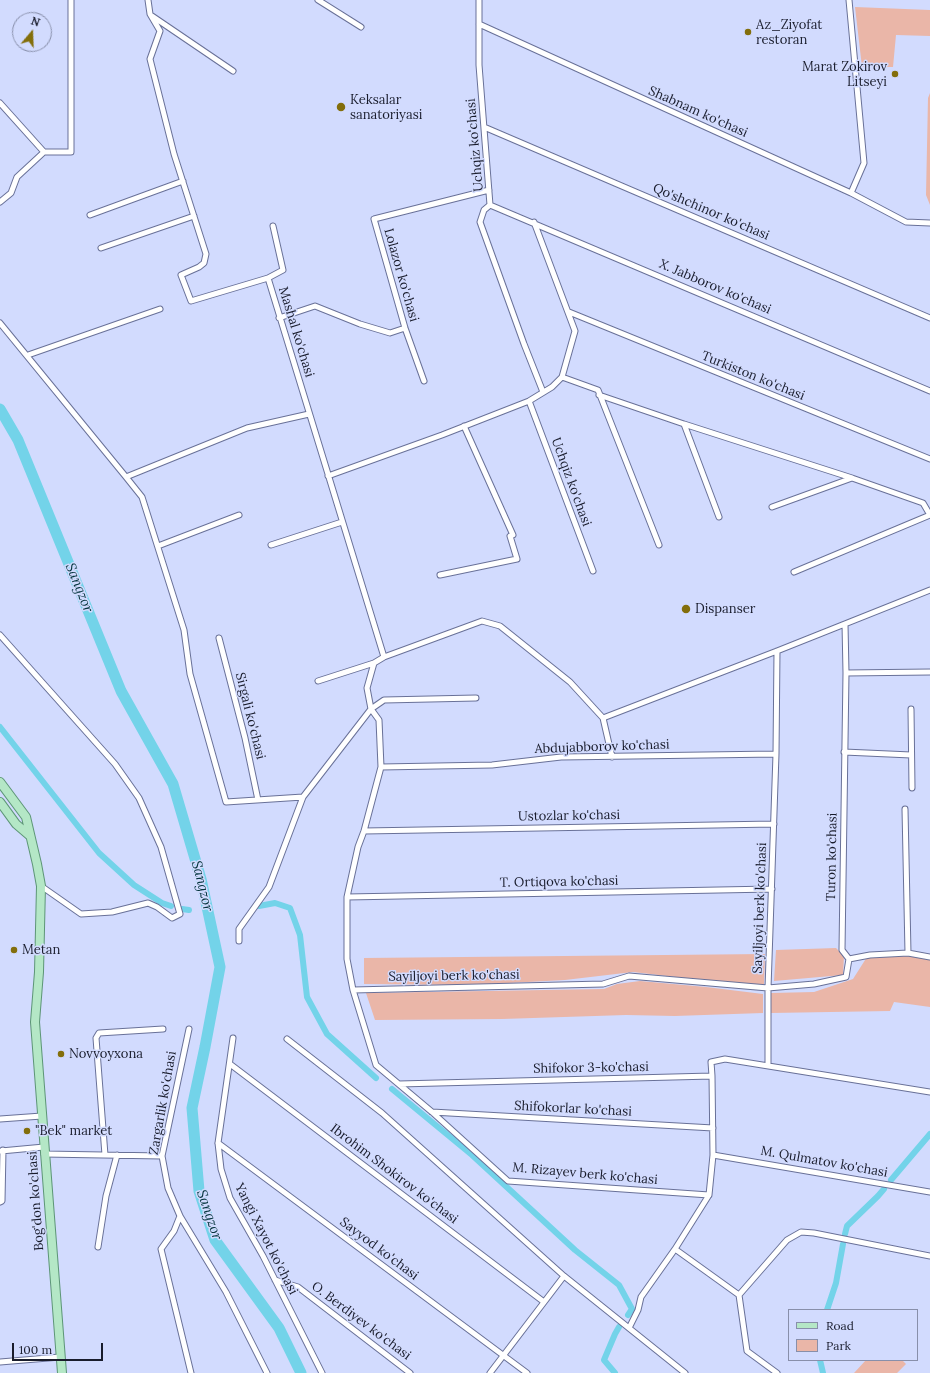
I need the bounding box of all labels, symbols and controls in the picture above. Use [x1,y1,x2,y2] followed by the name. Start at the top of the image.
[12,12,52,52] north arrow
[29,14,42,30] text: N
[756,17,822,48] place label: Az_Ziyofat restoran
[743,27,753,37] marker: Az_Ziyofat restoran
[802,59,887,90] place label: Marat Zokirov Litseyi
[890,69,900,79] marker: Marat Zokirov Litseyi
[646,83,750,141] street label: Shabnam ko'chasi
[350,92,422,123] place label: Keksalar sanatoriyasi
[463,98,487,192] street label: Uchqiz ko'chasi
[335,101,347,113] marker: Keksalar sanatoriyasi
[650,180,772,244] street label: Qo'shchinor ko'chasi
[380,226,422,324] street label: Lolazor ko'chasi
[657,256,773,318] street label: X. Jabborov ko'chasi
[275,285,317,379] street label: Mashal ko'chasi
[699,348,807,404] street label: Turkiston ko'chasi
[548,435,594,529] street label: Uchqiz ko'chasi
[62,561,96,615] water label: Sangzor
[695,601,755,617] place label: Dispanser
[680,603,692,615] marker: Dispanser
[232,671,268,761] street label: Sirgali ko'chasi
[534,737,670,757] street label: Abdujabborov ko'chasi
[518,807,620,825] street label: Ustozlar ko'chasi
[823,813,841,901] street label: Turon ko'chasi
[750,842,770,974] street label: Sayiljoyi berk ko'chasi
[188,859,216,913] water label: Sangzor
[500,873,618,891] street label: T. Ortiqova ko'chasi
[22,942,60,958] place label: Metan
[9,945,19,955] marker: Metan
[388,967,520,985] street label: Sayiljoyi berk ko'chasi
[69,1046,143,1062] place label: Novvoyxona
[56,1049,66,1059] marker: Novvoyxona
[146,1050,180,1156] street label: Zargarlik ko'chasi
[533,1059,649,1077] street label: Shifokor 3-ko'chasi
[514,1098,632,1120] street label: Shifokorlar ko'chasi
[327,1121,461,1227] street label: Ibrohim Shokirov ko'chasi
[35,1123,112,1139] place label: "Bek" market
[22,1126,32,1136] marker: "Bek" market
[759,1143,889,1181] street label: M. Qulmatov ko'chasi
[25,1151,47,1251] street label: Bog'don ko'chasi
[512,1160,658,1188] street label: M. Rizayev berk ko'chasi
[231,1181,301,1297] street label: Yangi Xayot ko'chasi
[193,1188,225,1242] water label: Sangzor
[337,1214,421,1284] street label: Sayyod ko'chasi
[308,1279,414,1363] street label: O. Berdiyev ko'chasi
[788,1309,918,1361] legend
[826,1318,854,1333] text: Road
[14,1335,105,1361] scale bar
[826,1338,851,1353] text: Park
[19,1342,52,1357] text: 100 m

